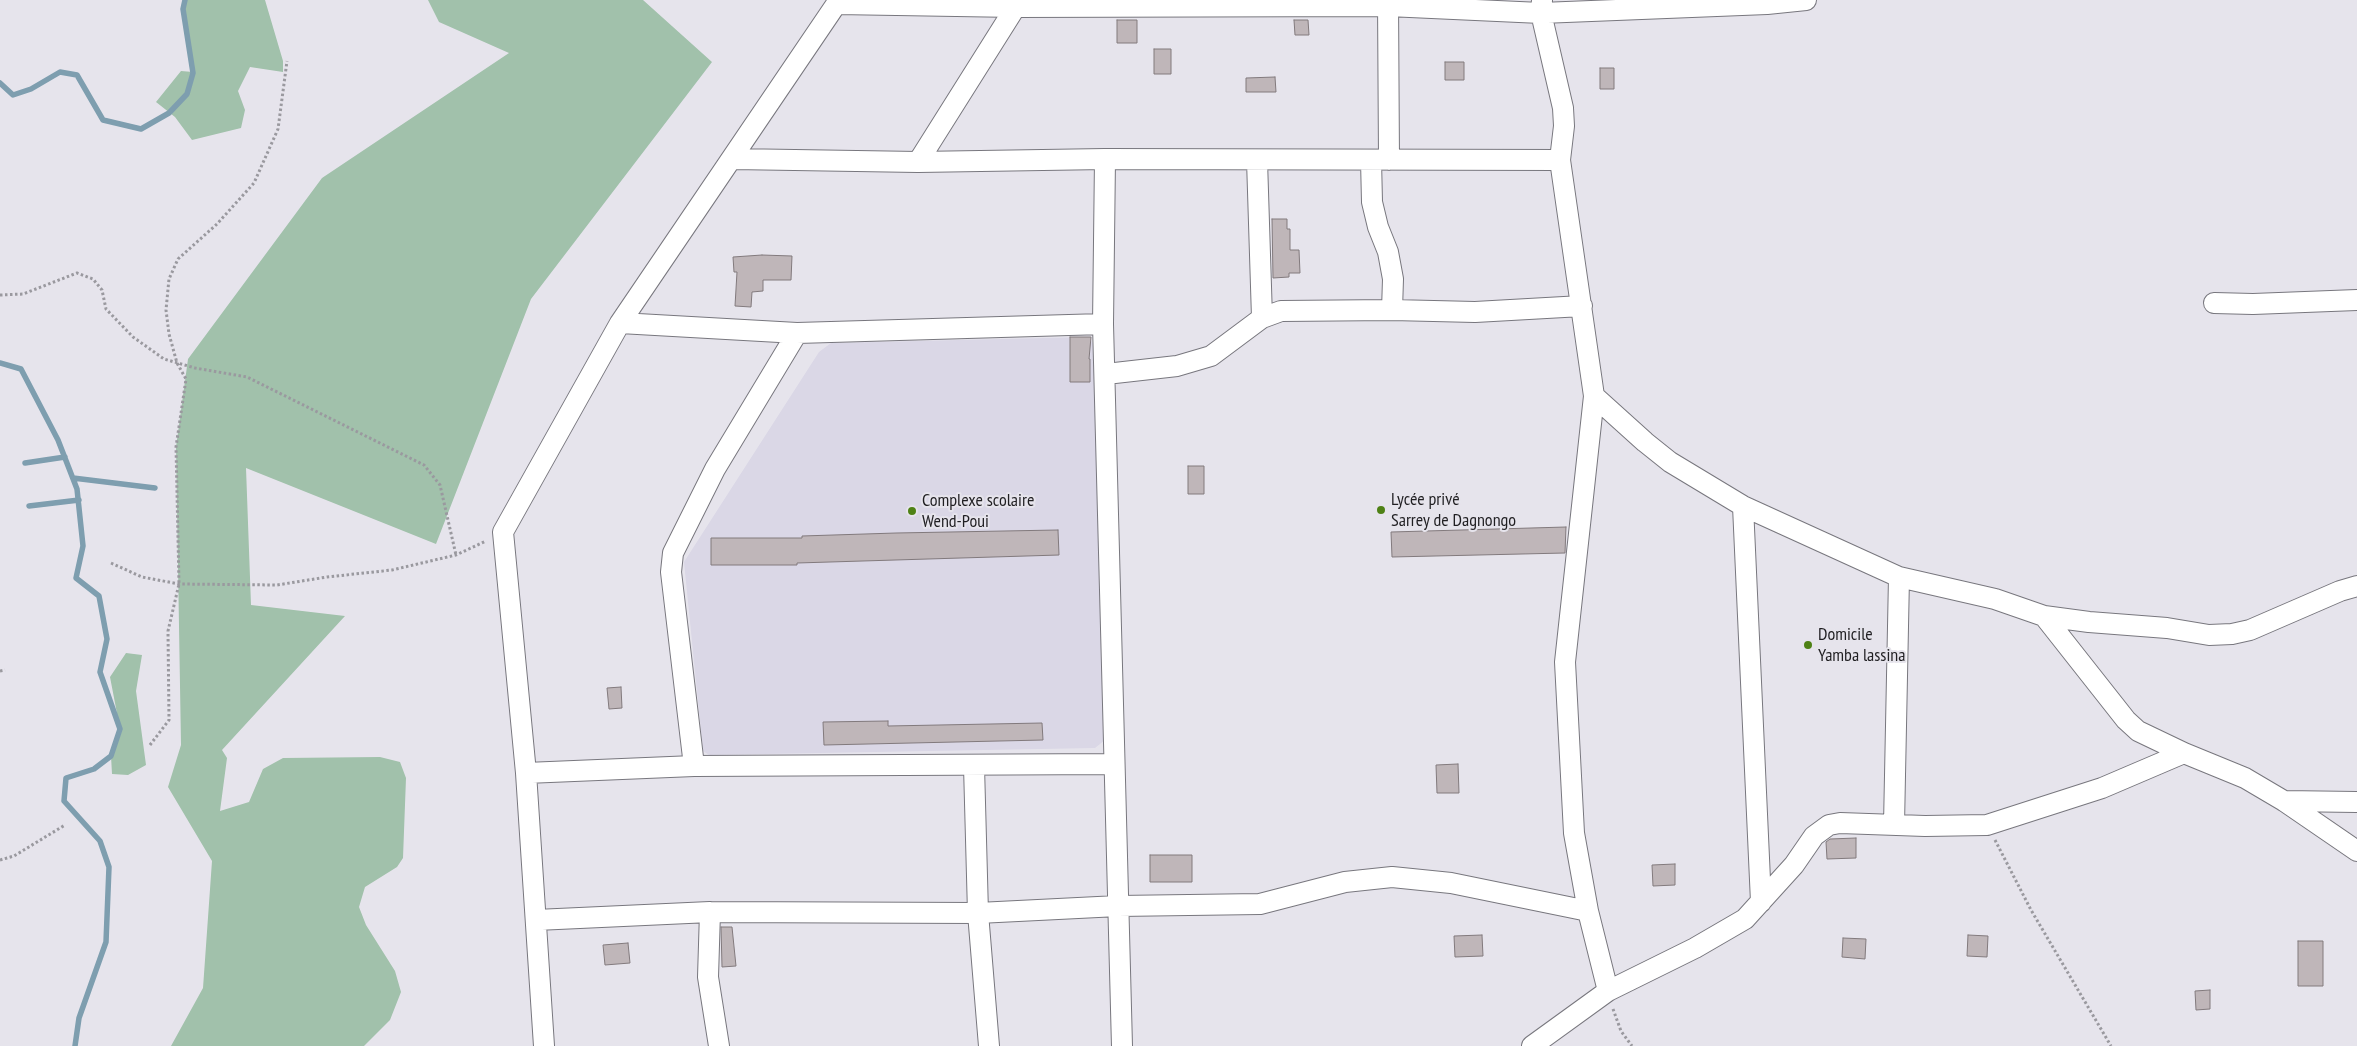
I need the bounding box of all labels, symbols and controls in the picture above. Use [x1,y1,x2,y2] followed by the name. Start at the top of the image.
[1391,489,1516,532] place label: Lycée privé Sarrey de Dagnongo
[922,490,1034,532] place label: Complexe scolaire Wend-Poui
[1375,504,1387,516] marker: Lycée privé Sarrey de Dagnongo
[906,505,918,517] marker: Complexe scolaire Wend-Poui
[1818,624,1905,666] place label: Domicile Yamba lassina
[1802,639,1814,651] marker: Domicile Yamba lassina

